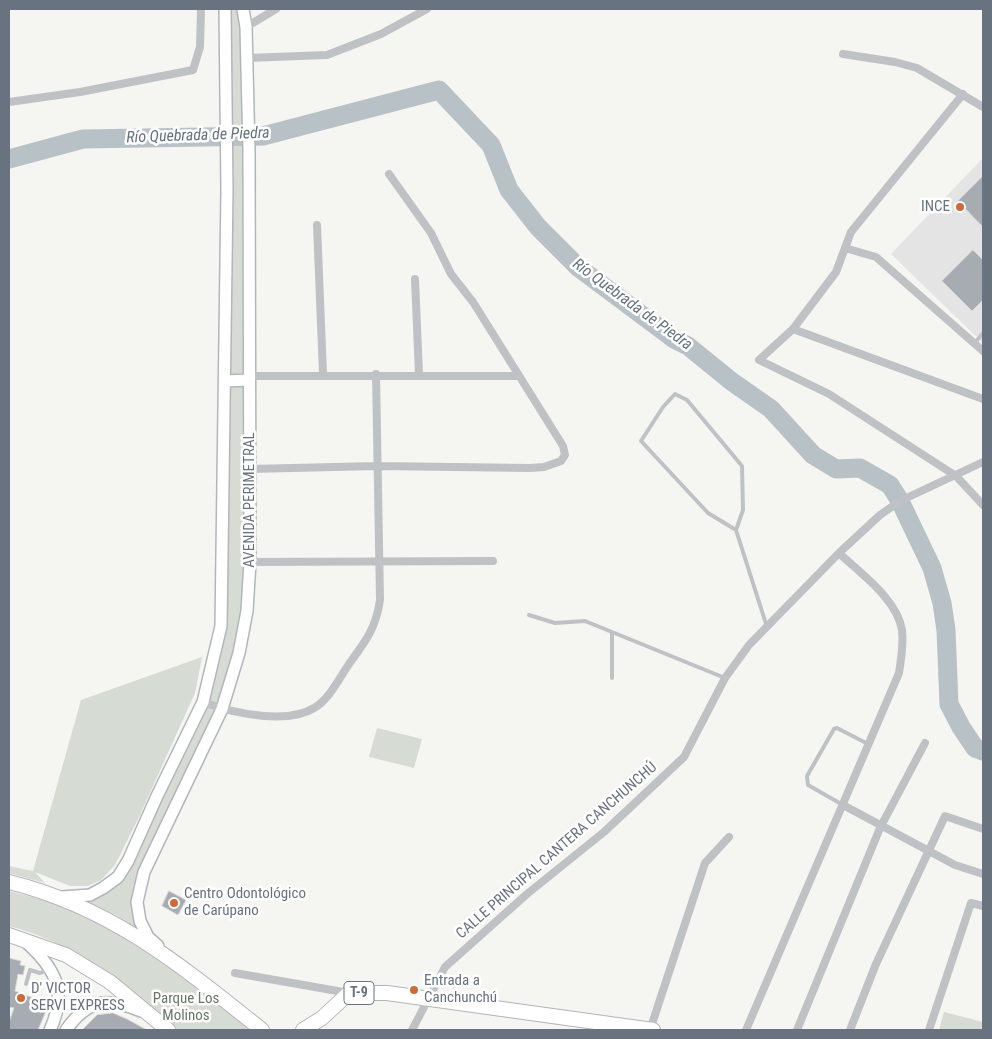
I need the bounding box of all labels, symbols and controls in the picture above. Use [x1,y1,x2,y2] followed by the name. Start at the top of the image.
[126,124,270,148] water label: Río Quebrada de Piedra
[921,198,950,216] place label: INCE
[954,201,966,213] marker: INCE
[568,255,696,355] water label: Río Quebrada de Piedra
[241,432,259,568] street label: AVENIDA PERIMETRAL
[453,759,661,943] street label: CALLE PRINCIPAL CANTERA CANCHUNCHÚ
[184,885,306,920] place label: Centro Odontológico de Carúpano
[168,897,180,909] marker: Centro Odontológico de Carúpano
[424,972,497,1007] place label: Entrada a Canchunchú
[31,980,125,1015] place label: D' VICTOR SERVI EXPRESS
[344,981,374,1004] road number: T-9
[408,984,420,996] marker: Entrada a Canchunchú
[153,990,219,1025] park label: Parque Los Molinos
[15,992,27,1004] marker: D' VICTOR SERVI EXPRESS

